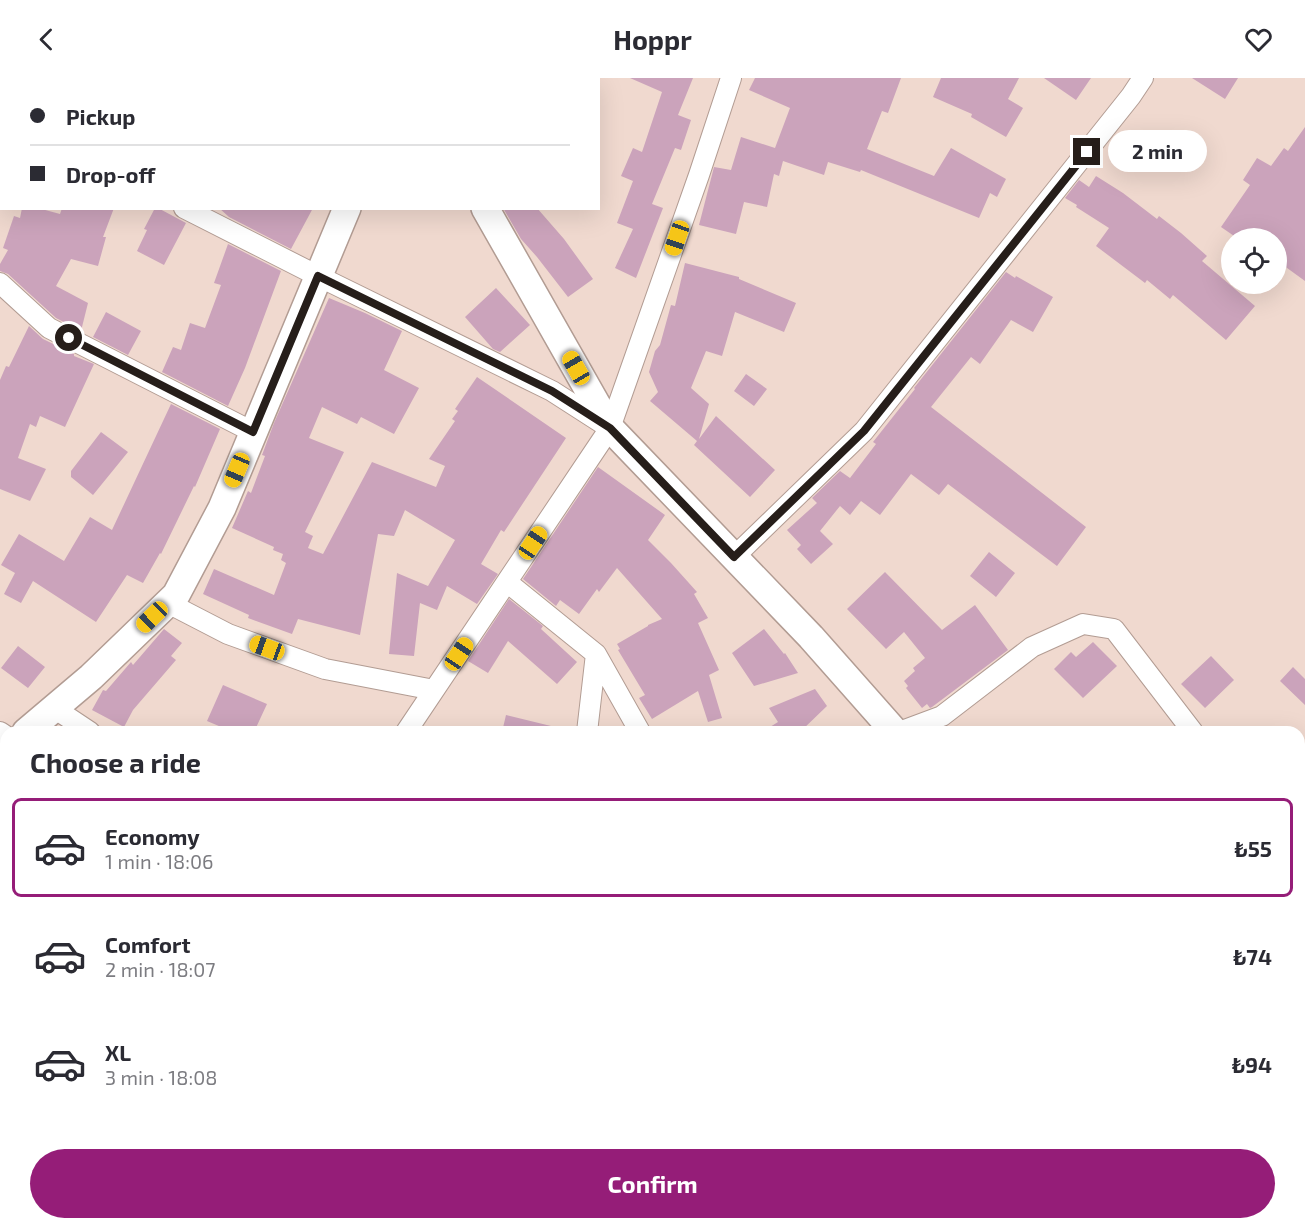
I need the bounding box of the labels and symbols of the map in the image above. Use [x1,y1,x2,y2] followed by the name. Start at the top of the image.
[1108,131,1207,173] callout: 2 min
[1073,138,1100,165] route end
[663,218,691,258] car
[55,324,82,351] route start
[559,348,593,388] car
[222,450,252,490] car
[515,523,551,563] car
[133,598,171,636] car
[247,633,287,663] car
[441,634,477,674] car

